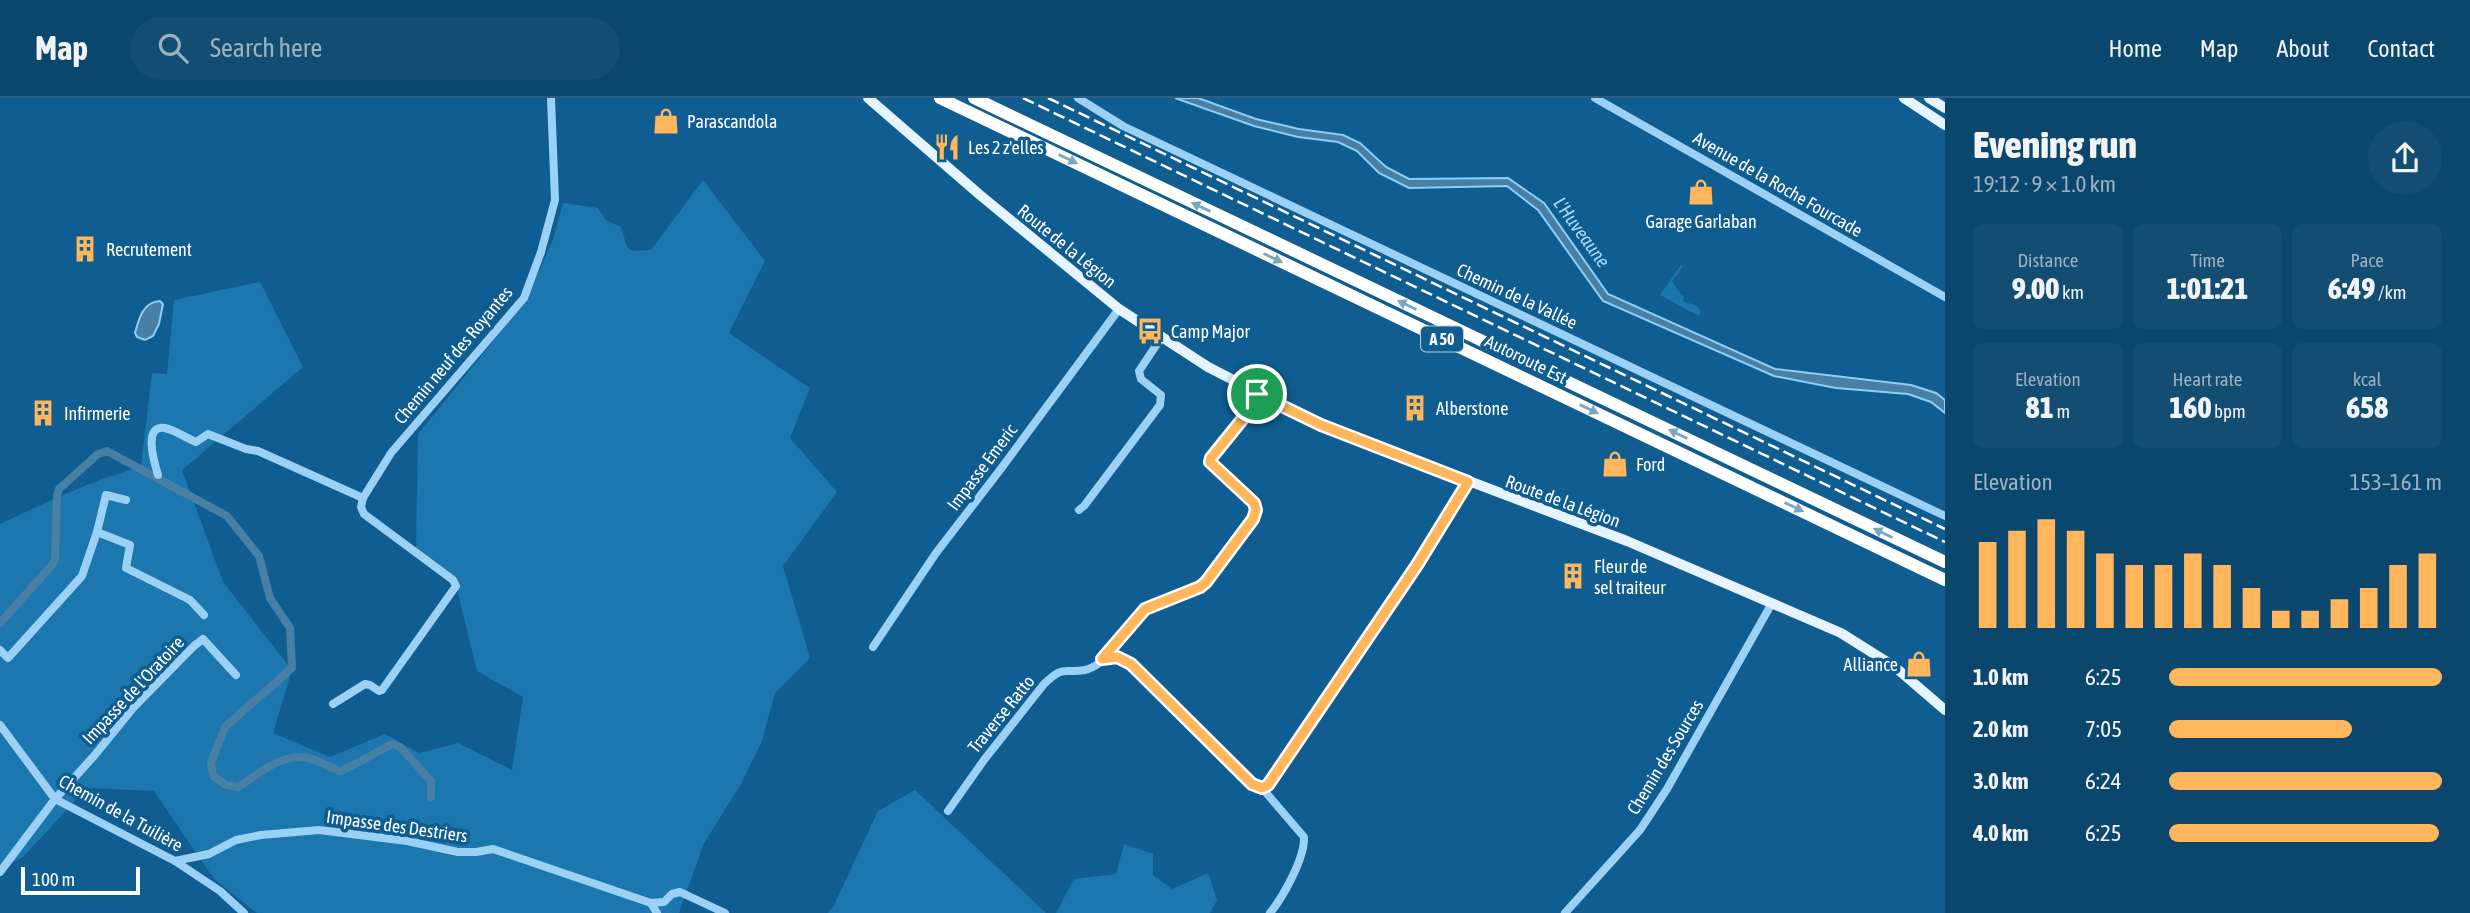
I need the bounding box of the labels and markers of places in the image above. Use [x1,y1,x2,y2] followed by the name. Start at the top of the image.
[651,106,681,136] shop icon: Parascandola
[687,111,777,132] place label: Parascandola
[932,132,962,162] restaurant icon: Les 2 z'elles
[968,137,1044,158] place label: Les 2 z'elles
[1686,177,1716,207] shop icon: Garage Garlaban
[1645,211,1757,232] place label: Garage Garlaban
[70,234,100,264] building icon: Recrutement
[106,239,192,260] place label: Recrutement
[1135,316,1165,346] bus stop icon: Camp Major
[1171,321,1250,342] place label: Camp Major
[1227,364,1287,424] pin
[1400,393,1430,423] building icon: Alberstone
[28,398,58,428] building icon: Infirmerie
[1436,398,1508,419] place label: Alberstone
[64,403,131,424] place label: Infirmerie
[1600,449,1630,479] shop icon: Ford
[1636,454,1665,475] place label: Ford
[1594,556,1666,598] place label: Fleur de sel traiteur
[1558,561,1588,591] building icon: Fleur de sel traiteur
[1904,649,1934,679] shop icon: Alliance
[1844,654,1898,675] place label: Alliance

